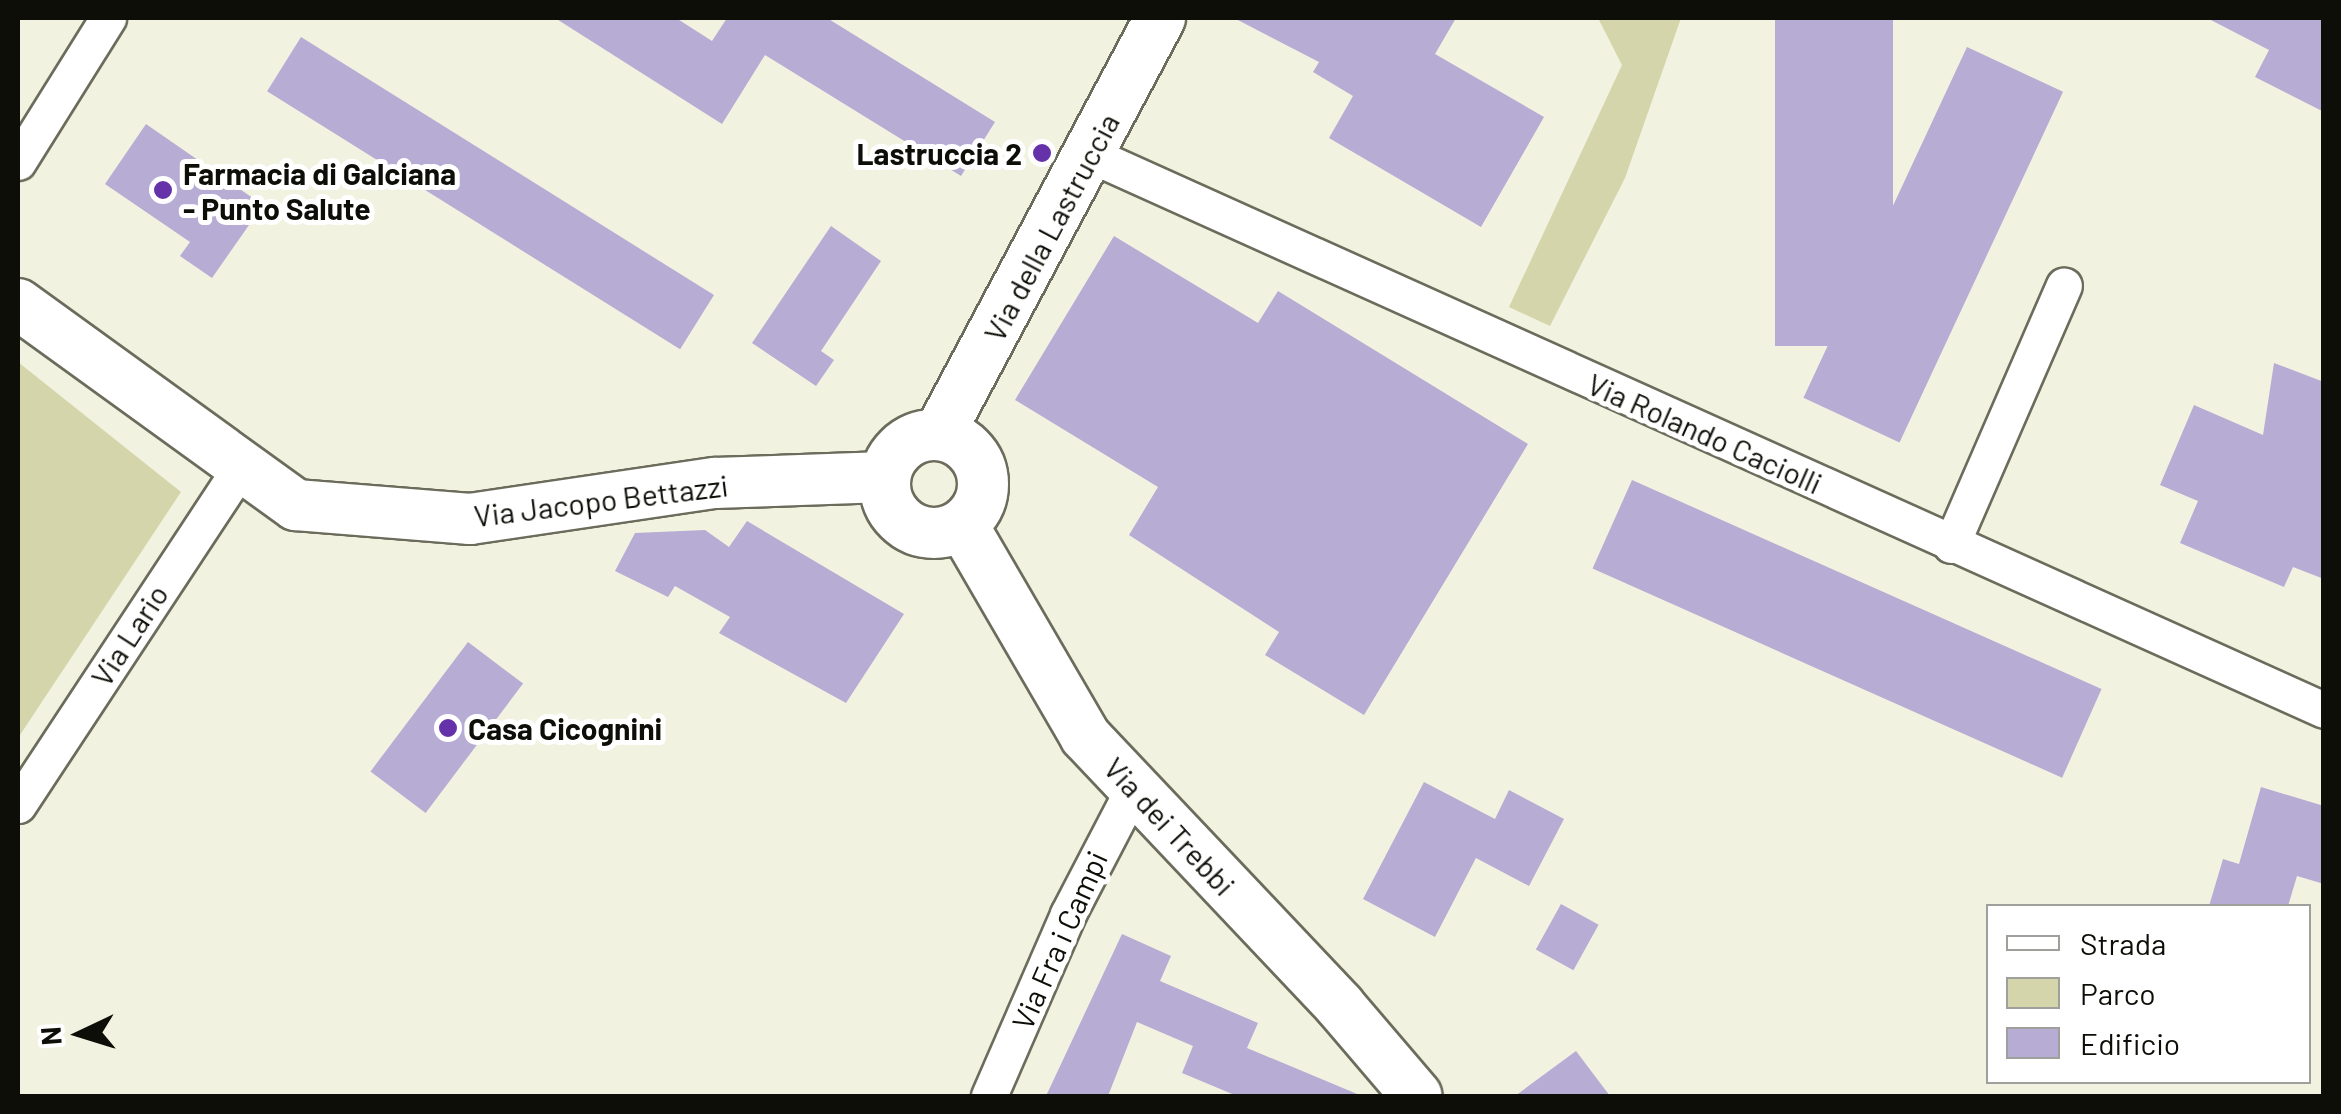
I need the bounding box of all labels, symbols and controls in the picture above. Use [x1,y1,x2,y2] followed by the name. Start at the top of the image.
[976,107,1126,347] street label: Via della Lastruccia
[856,135,1022,171] place label: Lastruccia 2
[1031,142,1053,164] marker: Lastruccia 2
[183,155,456,226] place label: Farmacia di Galciana - Punto Salute
[152,179,174,201] marker: Farmacia di Galciana - Punto Salute
[1582,365,1828,501] street label: Via Rolando Caciolli
[472,467,730,533] street label: Via Jacopo Bettazzi
[83,577,175,693] street label: Via Lario
[468,710,662,746] place label: Casa Cicognini
[437,717,459,739] marker: Casa Cicognini
[1097,750,1243,902] street label: Via dei Trebbi
[1004,845,1114,1035] street label: Via Fra i Campi
[1986,904,2311,1084] legend
[2080,925,2166,961] text: Strada
[2080,975,2156,1011] text: Parco
[30,984,130,1084] north arrow
[2080,1025,2180,1061] text: Edificio
[32,1026,68,1047] text: N

